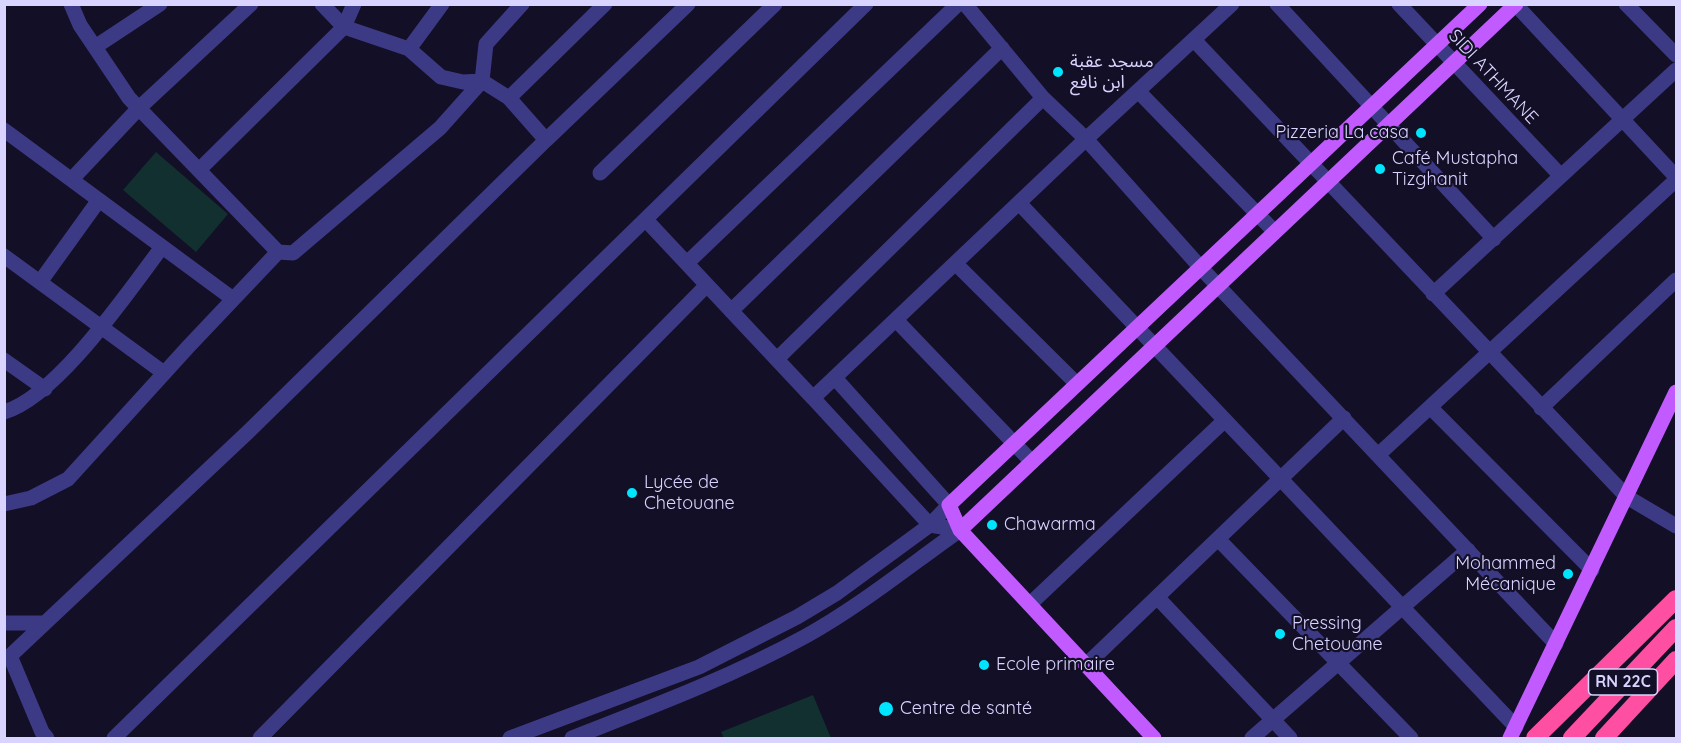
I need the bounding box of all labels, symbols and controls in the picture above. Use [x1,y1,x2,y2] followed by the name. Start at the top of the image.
[1444,25,1542,129] street label: SIDI ATHMANE
[1070,51,1154,94] place label: مسجد عقبة ابن نافع
[1051,65,1065,79] marker: مسجد عقبة ابن نافع
[1275,122,1409,144] place label: Pizzeria La casa
[1414,126,1428,140] marker: Pizzeria La casa
[1392,148,1518,190] place label: Café Mustapha Tizghanit
[1373,162,1387,176] marker: Café Mustapha Tizghanit
[644,472,735,514] place label: Lycée de Chetouane
[625,486,639,500] marker: Lycée de Chetouane
[1004,514,1096,536] place label: Chawarma
[985,518,999,532] marker: Chawarma
[1455,553,1556,596] place label: Mohammed Mécanique
[1561,567,1575,581] marker: Mohammed Mécanique
[1292,613,1383,656] place label: Pressing Chetouane
[1273,627,1287,641] marker: Pressing Chetouane
[996,654,1115,676] place label: Ecole primaire
[977,658,991,672] marker: Ecole primaire
[1588,669,1658,695] road number: RN 22C
[900,698,1032,720] place label: Centre de santé
[877,700,895,718] marker: Centre de santé

